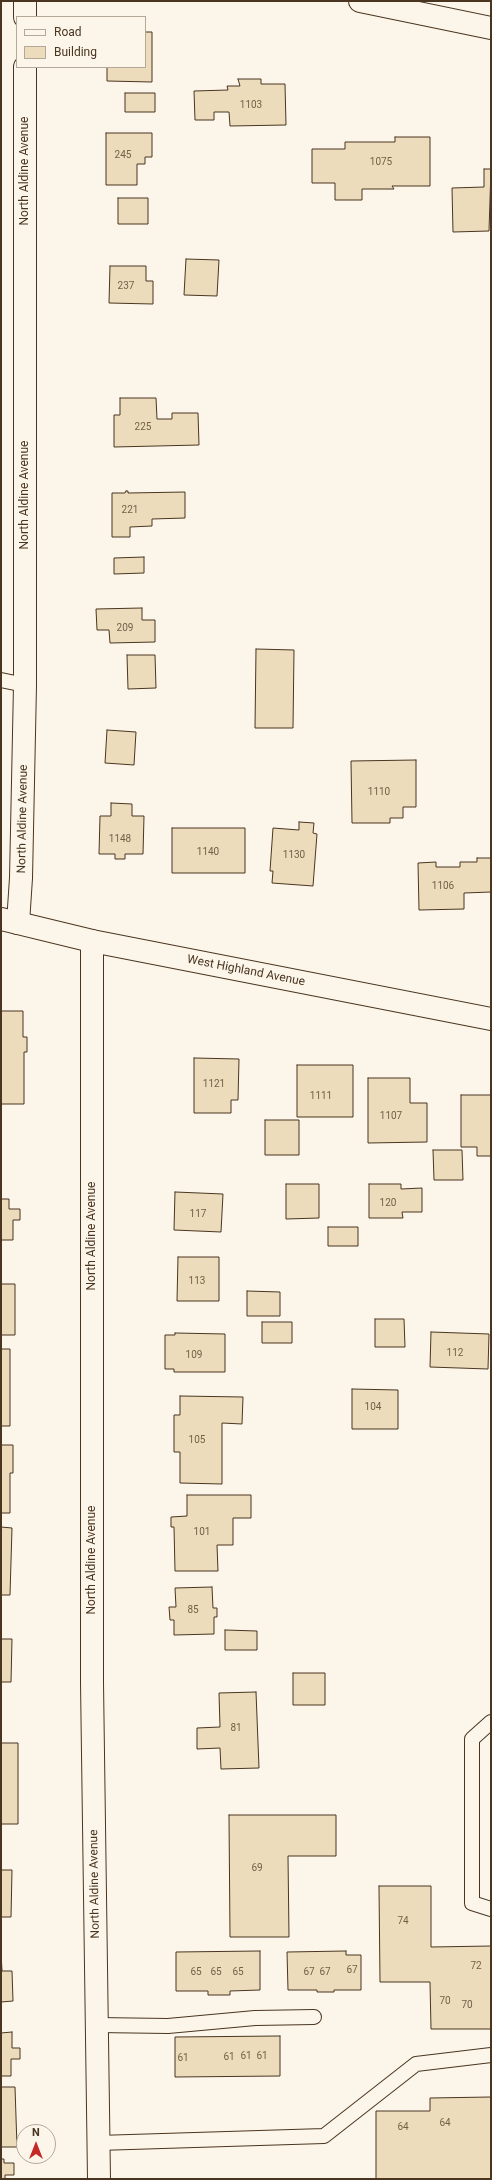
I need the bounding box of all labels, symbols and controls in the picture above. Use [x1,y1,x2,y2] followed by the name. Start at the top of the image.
[16,16,146,68] legend
[54,25,82,39] text: Road
[54,45,97,59] text: Building
[240,99,262,111] house number: 1103
[18,117,32,225] street label: North Aldine Avenue
[115,149,131,161] house number: 245
[370,156,392,168] house number: 1075
[118,280,134,292] house number: 237
[135,421,151,433] house number: 225
[18,441,32,549] street label: North Aldine Avenue
[122,504,138,516] house number: 221
[117,622,133,634] house number: 209
[15,764,31,874] street label: North Aldine Avenue
[368,786,390,798] house number: 1110
[109,833,131,845] house number: 1148
[197,846,219,858] house number: 1140
[283,849,305,861] house number: 1130
[432,880,454,892] house number: 1106
[186,953,306,989] street label: West Highland Avenue
[203,1078,225,1090] house number: 1121
[310,1090,332,1102] house number: 1111
[380,1110,402,1122] house number: 1107
[85,1182,99,1290] street label: North Aldine Avenue
[380,1197,396,1209] house number: 120
[190,1208,206,1220] house number: 117
[189,1275,205,1287] house number: 113
[447,1347,463,1359] house number: 112
[186,1349,202,1361] house number: 109
[365,1401,381,1413] house number: 104
[189,1434,205,1446] house number: 105
[85,1506,99,1614] street label: North Aldine Avenue
[194,1526,210,1538] house number: 101
[187,1604,199,1616] house number: 85
[230,1722,242,1734] house number: 81
[87,1829,103,1939] street label: North Aldine Avenue
[251,1862,263,1874] house number: 69
[397,1915,409,1927] house number: 74
[470,1960,482,1972] house number: 72
[346,1964,358,1976] house number: 67
[190,1966,202,1978] house number: 65
[210,1966,222,1978] house number: 65
[232,1966,244,1978] house number: 65
[303,1966,315,1978] house number: 67
[319,1966,331,1978] house number: 67
[439,1995,451,2007] house number: 70
[461,1999,473,2011] house number: 70
[240,2050,252,2062] house number: 61
[256,2050,268,2062] house number: 61
[223,2051,235,2063] house number: 61
[177,2052,189,2064] house number: 61
[439,2117,451,2129] house number: 64
[397,2121,409,2133] house number: 64
[16,2124,56,2164] north arrow
[32,2126,40,2139] text: N

